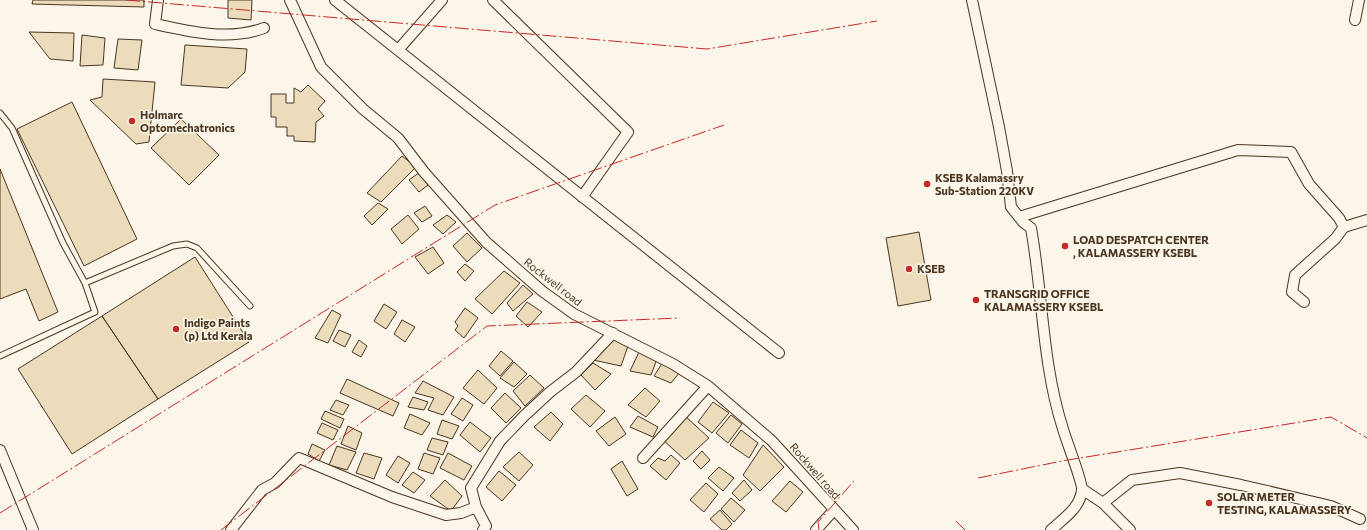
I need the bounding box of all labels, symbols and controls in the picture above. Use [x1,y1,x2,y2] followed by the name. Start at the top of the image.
[140,108,235,134] place label: Holmarc Optomechatronics
[127,116,137,126] marker: Holmarc Optomechatronics
[935,171,1034,197] place label: KSEB Kalamassry Sub-Station 220KV
[922,179,932,189] marker: KSEB Kalamassry Sub-Station 220KV
[1073,233,1209,259] place label: LOAD DESPATCH CENTER , KALAMASSERY KSEBL
[1060,241,1070,251] marker: LOAD DESPATCH CENTER , KALAMASSERY KSEBL
[522,255,585,308] street label: Rockwell road
[917,262,945,275] place label: KSEB
[904,264,914,274] marker: KSEB
[984,287,1104,313] place label: TRANSGRID OFFICE KALAMASSERY KSEBL
[971,295,981,305] marker: TRANSGRID OFFICE KALAMASSERY KSEBL
[184,316,253,342] place label: Indigo Paints (p) Ltd Kerala
[171,324,181,334] marker: Indigo Paints (p) Ltd Kerala
[788,440,843,501] street label: Rockwell road
[1217,490,1352,516] place label: SOLAR METER TESTING, KALAMASSERY
[1204,498,1214,508] marker: SOLAR METER TESTING, KALAMASSERY

